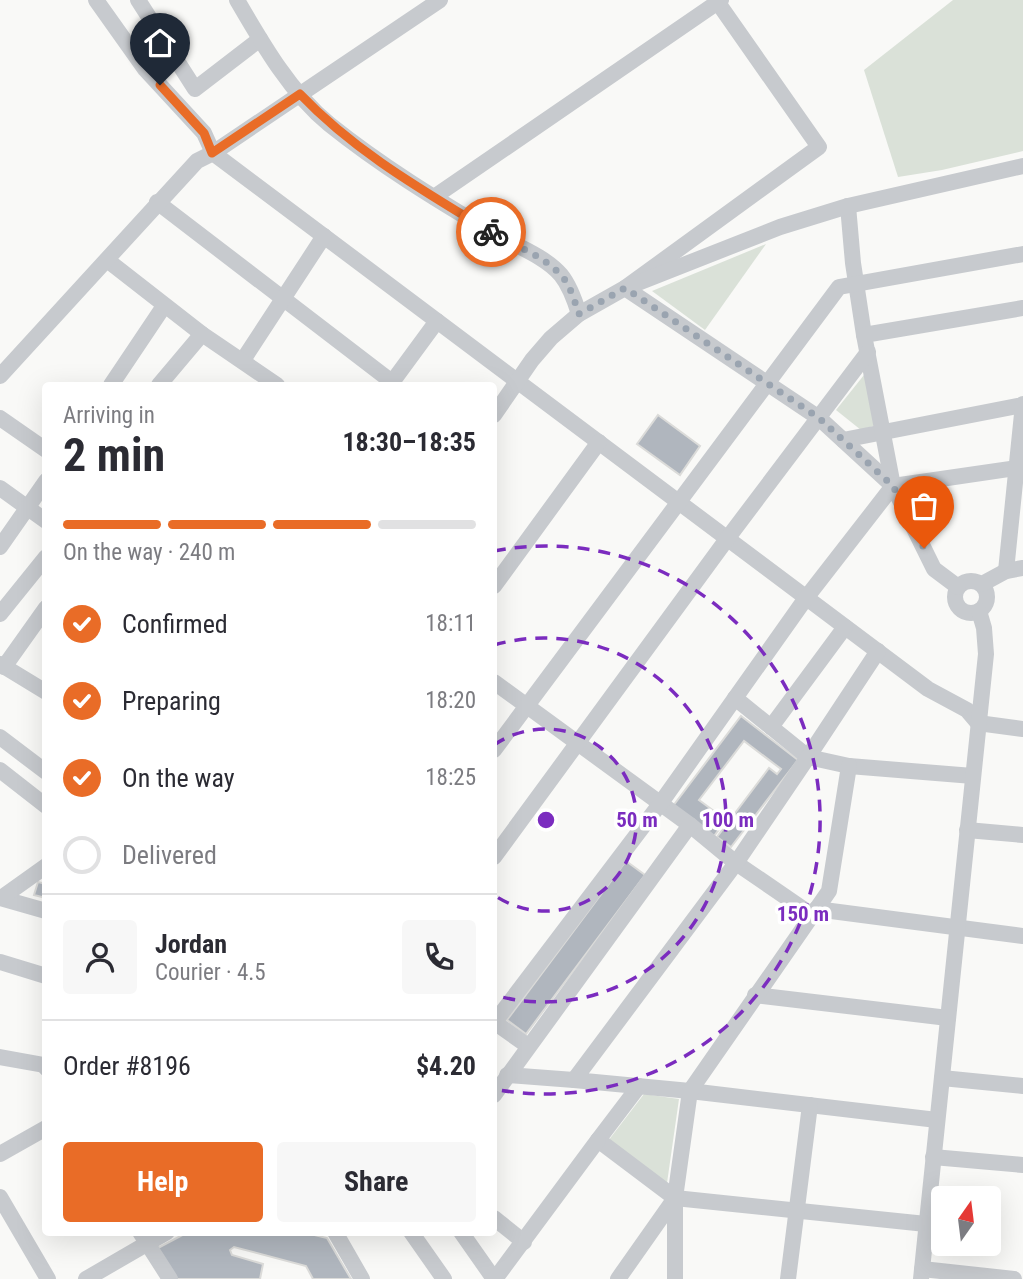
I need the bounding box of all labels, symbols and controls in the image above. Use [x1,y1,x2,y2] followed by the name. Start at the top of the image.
[130,13,190,85] pin
[141,24,179,62] icon: home
[456,197,526,267] courier
[472,213,510,251] icon: bike
[63,402,155,429] text: Arriving in
[342,427,476,457] text: 18:30–18:35
[63,428,165,482] text: 2 min
[894,476,954,548] pin
[905,487,943,525] icon: bag
[63,539,235,566] text: On the way · 240 m
[63,605,101,643] icon: check
[122,609,228,639] text: Confirmed
[425,610,476,637] text: 18:11
[63,682,101,720] icon: check
[122,686,221,716] text: Preparing
[425,687,476,714] text: 18:20
[63,759,101,797] icon: check
[122,763,235,793] text: On the way
[425,764,476,791] text: 18:25
[534,808,558,832] centre of rings
[616,808,658,832] text: 50 m
[702,808,754,832] text: 100 m
[122,840,217,870] text: Delivered
[777,902,829,926] text: 150 m
[63,920,137,994] button: person
[402,920,476,994] button: phone
[155,929,227,959] text: Jordan
[155,959,266,986] text: Courier · 4.5
[63,1051,191,1081] text: Order #8196
[416,1051,476,1081] text: $4.20
[63,1142,263,1222] button: Help
[277,1142,476,1222] button: Share
[931,1186,1001,1256] north arrow
[931,1186,1001,1256] map controls

